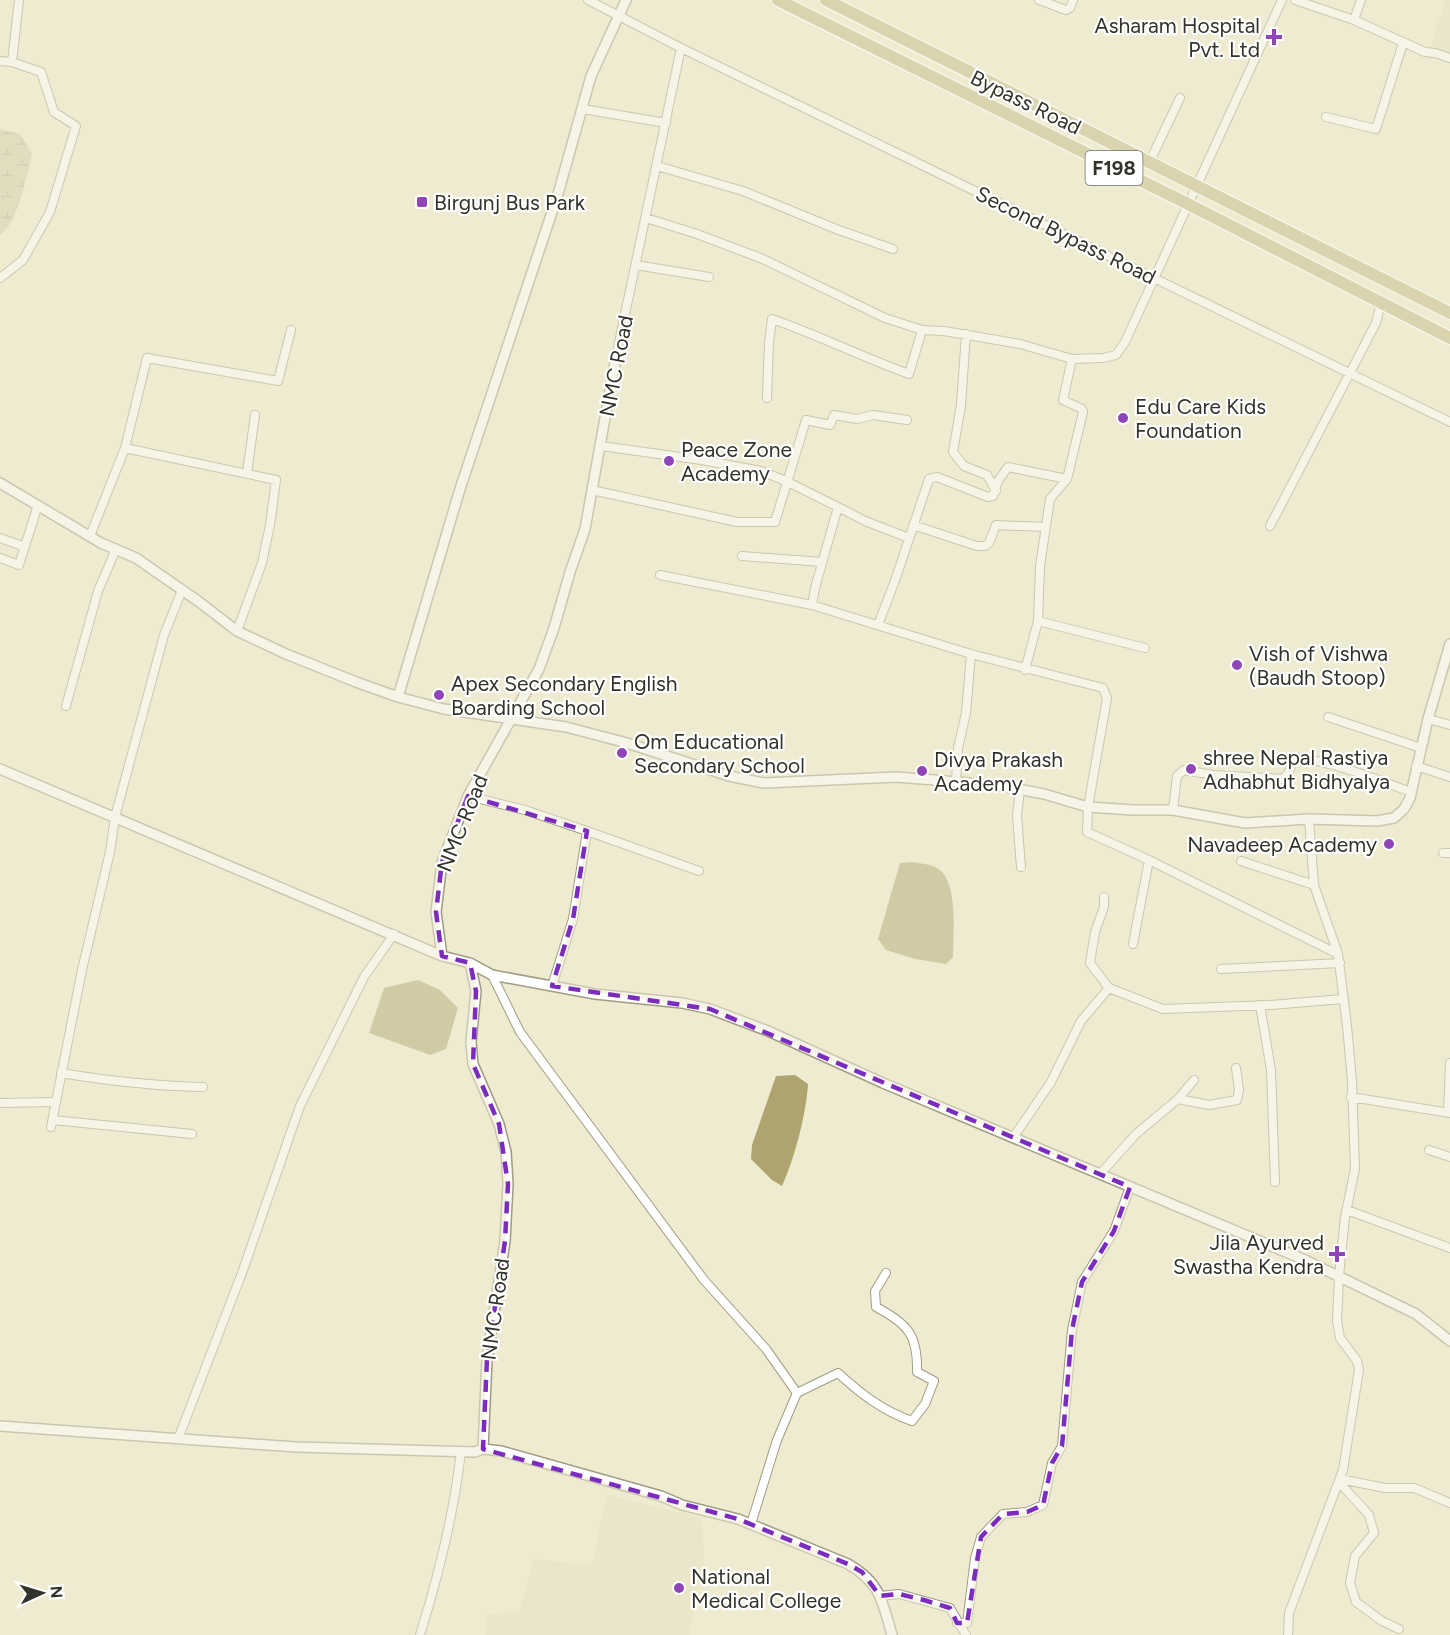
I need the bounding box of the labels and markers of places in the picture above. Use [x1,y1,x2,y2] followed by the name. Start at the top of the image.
[1094,13,1260,62] place label: Asharam Hospital Pvt. Ltd
[1265,28,1283,46] marker: Asharam Hospital Pvt. Ltd
[434,190,586,215] place label: Birgunj Bus Park
[415,195,429,209] marker: Birgunj Bus Park
[1135,394,1266,443] place label: Edu Care Kids Foundation
[1116,411,1130,425] marker: Edu Care Kids Foundation
[681,437,792,486] place label: Peace Zone Academy
[662,454,676,468] marker: Peace Zone Academy
[1249,641,1388,690] place label: Vish of Vishwa (Baudh Stoop)
[1230,658,1244,672] marker: Vish of Vishwa (Baudh Stoop)
[451,671,678,720] place label: Apex Secondary English Boarding School
[432,688,446,702] marker: Apex Secondary English Boarding School
[634,729,805,778] place label: Om Educational Secondary School
[1203,745,1390,794] place label: shree Nepal Rastiya Adhabhut Bidhyalya
[615,746,629,760] marker: Om Educational Secondary School
[934,747,1063,796] place label: Divya Prakash Academy
[1184,762,1198,776] marker: shree Nepal Rastiya Adhabhut Bidhyalya
[915,764,929,778] marker: Divya Prakash Academy
[1187,832,1377,857] place label: Navadeep Academy
[1382,837,1396,851] marker: Navadeep Academy
[1173,1230,1324,1279] place label: Jila Ayurved Swastha Kendra
[1328,1245,1346,1263] marker: Jila Ayurved Swastha Kendra
[691,1564,841,1613] place label: National Medical College
[672,1581,686,1595] marker: National Medical College

